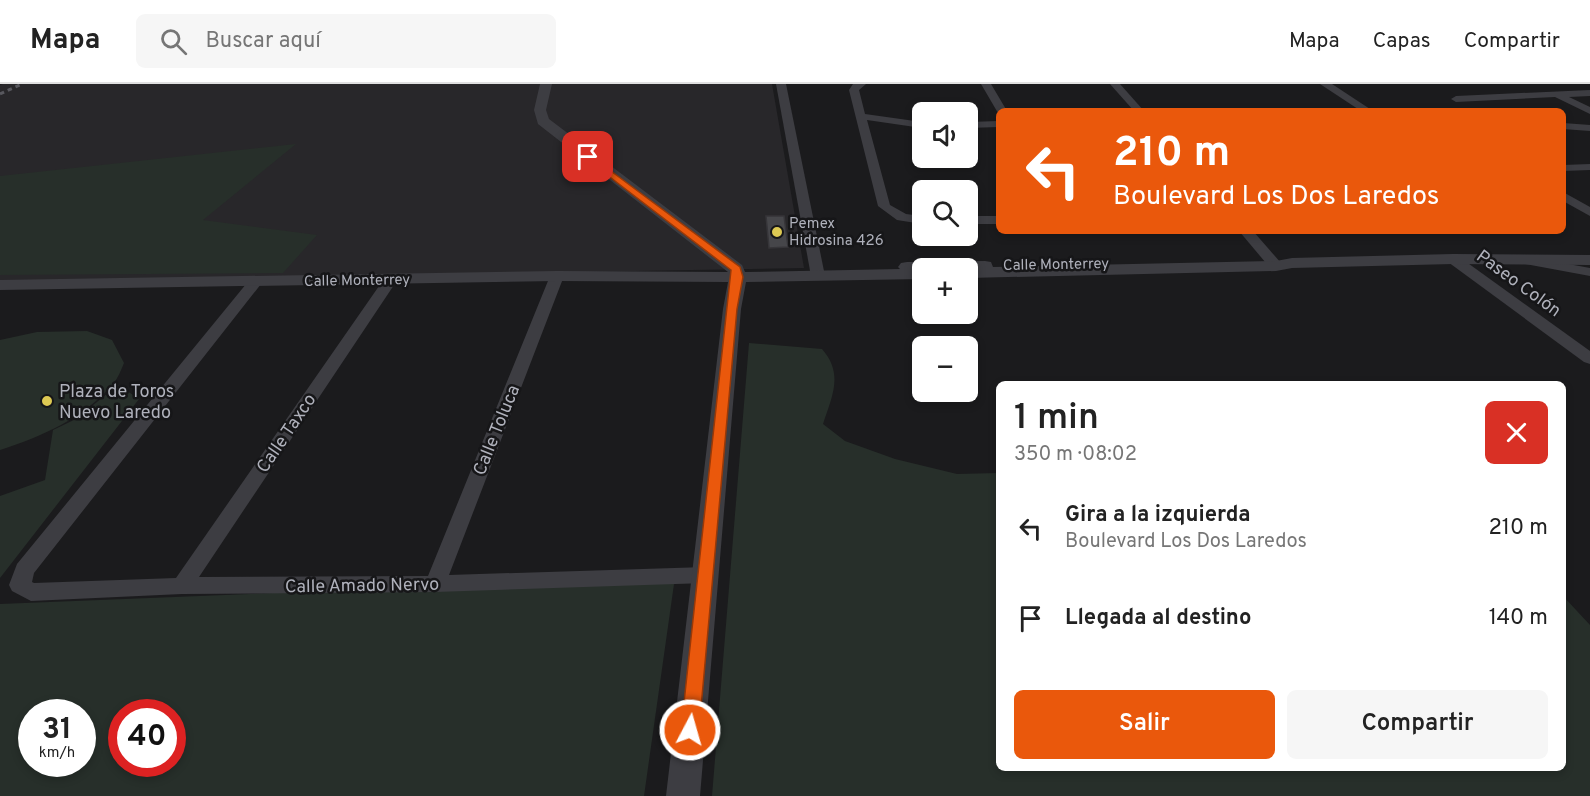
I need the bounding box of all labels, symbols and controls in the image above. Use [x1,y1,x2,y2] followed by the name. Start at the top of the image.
[136,14,556,68] search box
[30,23,100,59] text: Mapa
[157,25,190,58] icon: search
[205,28,321,55] text: Buscar aquí
[1289,28,1340,55] text: Mapa
[1373,28,1431,55] text: Capas
[1464,28,1560,55] text: Compartir
[912,102,978,402] map controls
[912,102,978,168] button: sound
[1113,128,1230,181] text: 210 m
[562,131,613,182] pin
[1014,132,1092,210] icon: left
[571,140,604,173] icon: arrive
[912,180,978,246] button: search
[1113,180,1439,214] text: Boulevard Los Dos Laredos
[789,215,884,251] place label: Pemex Hidrosina 426
[770,225,784,239] marker: Pemex Hidrosina 426
[1471,246,1565,323] street label: Paseo Colón
[1003,255,1109,276] street label: Calle Monterrey
[912,258,978,324] button: +
[304,271,410,292] street label: Calle Monterrey
[912,336,978,402] button: −
[59,381,174,425] place label: Plaza de Toros Nuevo Laredo
[469,382,526,479] street label: Calle Toluca
[252,390,322,478] street label: Calle Taxco
[40,394,54,408] marker: Plaza de Toros Nuevo Laredo
[1014,396,1099,442] text: 1 min
[1485,401,1548,464] button: close
[1014,442,1137,468] text: 350 m · 08:02
[1065,502,1251,529] text: Gira a la izquierda
[1014,512,1047,545] icon: left
[1488,515,1548,542] text: 210 m
[1065,529,1307,555] text: Boulevard Los Dos Laredos
[285,574,439,599] street label: Calle Amado Nervo
[1014,602,1047,635] icon: arrive
[1065,605,1251,632] text: Llegada al destino
[1489,605,1548,632] text: 140 m
[1014,690,1275,759] button: Salir
[1287,690,1548,759] button: Compartir
[658,698,722,762] position arrow
[108,699,186,777] speed limit sign: 40
[42,712,72,749] text: 31
[39,744,75,763] text: km/h

